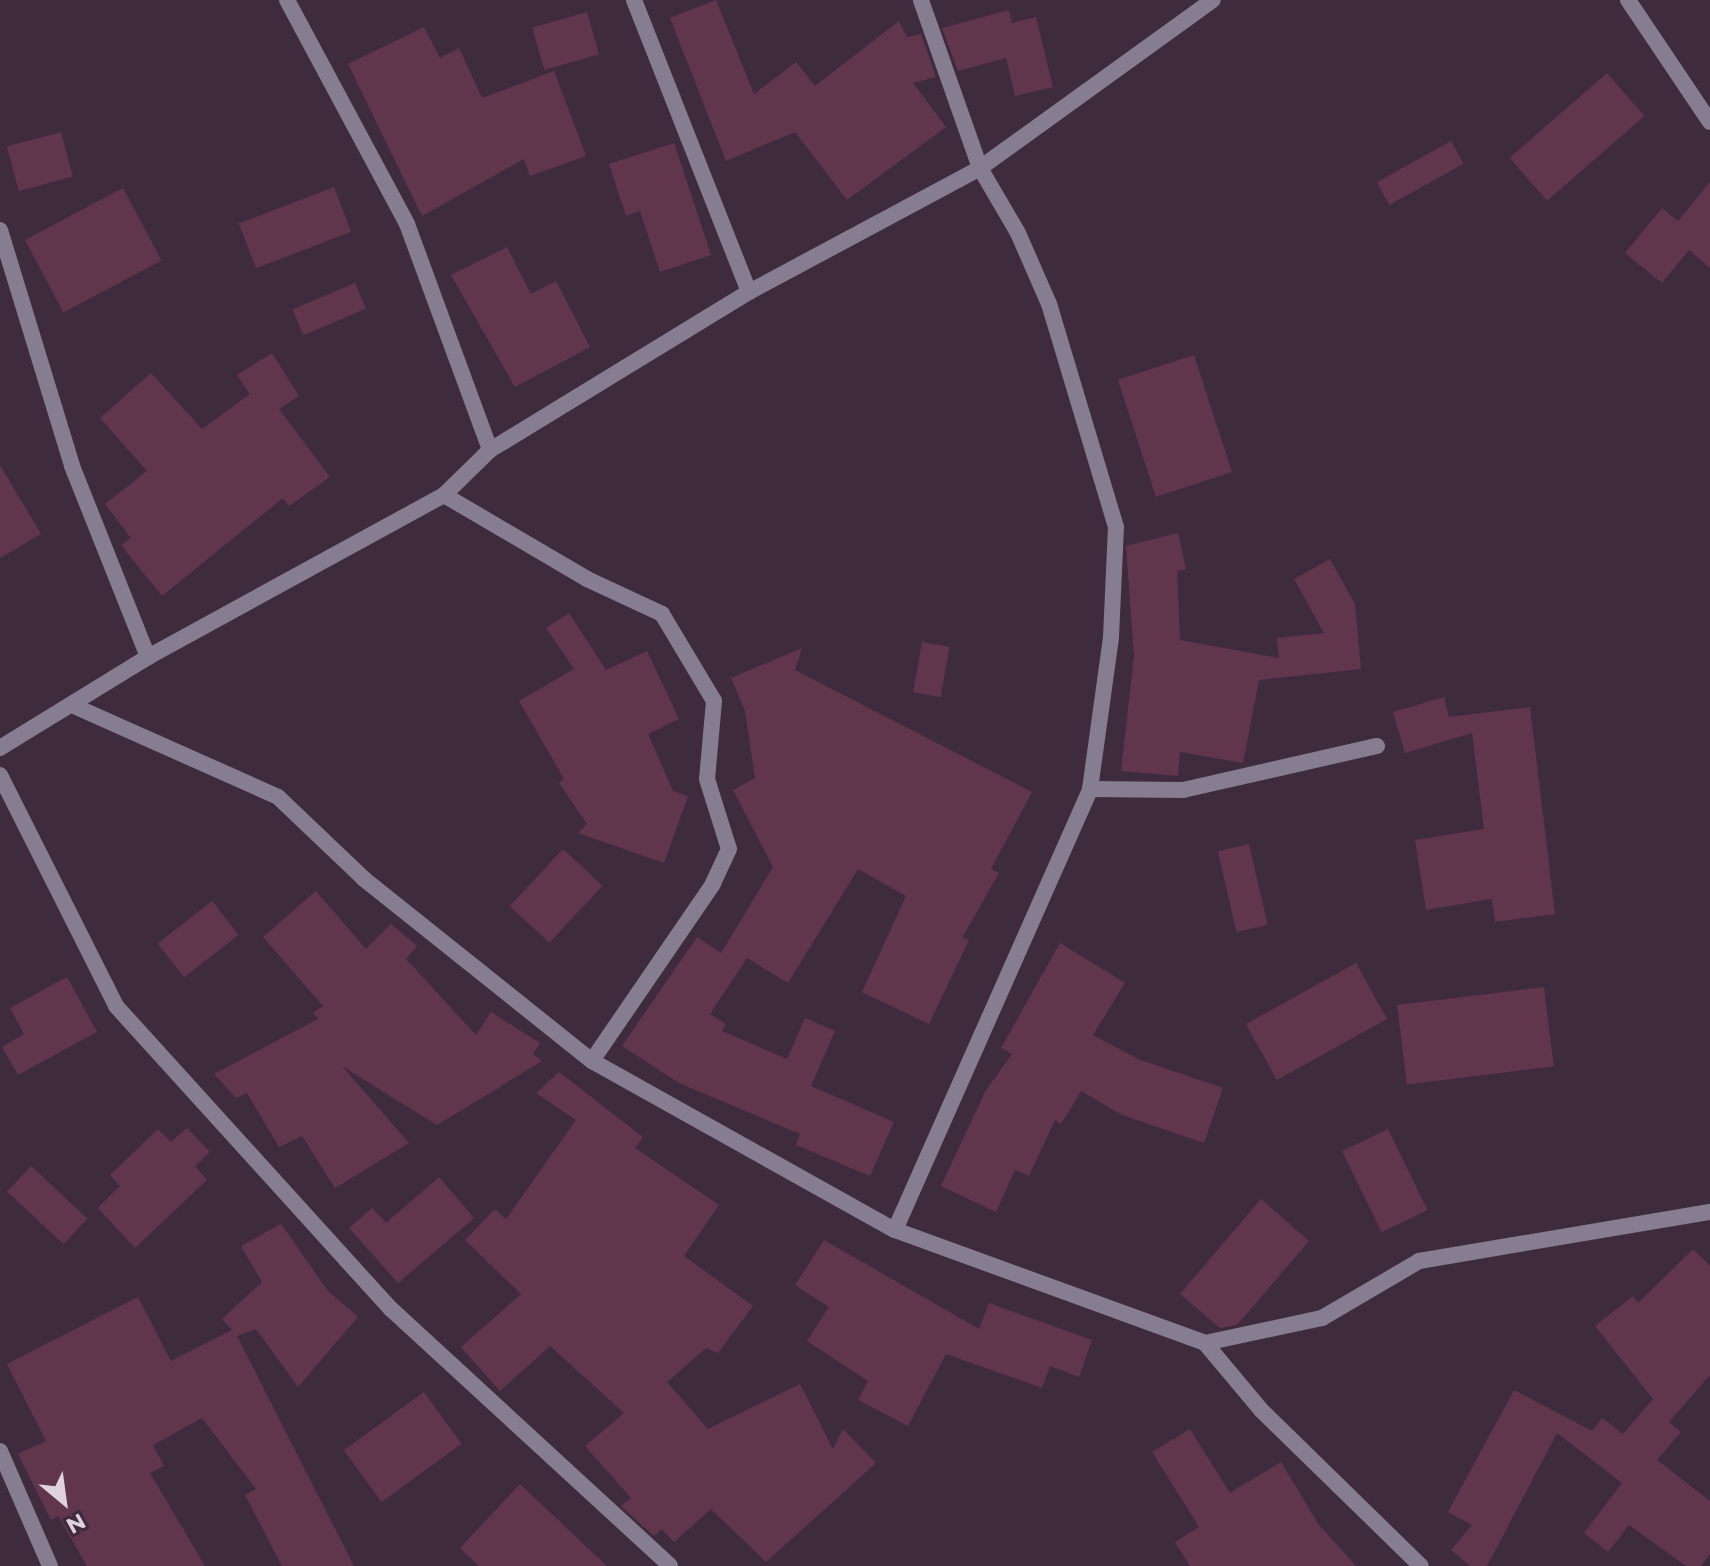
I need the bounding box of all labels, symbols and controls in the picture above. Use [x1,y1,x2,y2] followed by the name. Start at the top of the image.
[24,1462,104,1542] north arrow
[62,1507,90,1540] text: N

